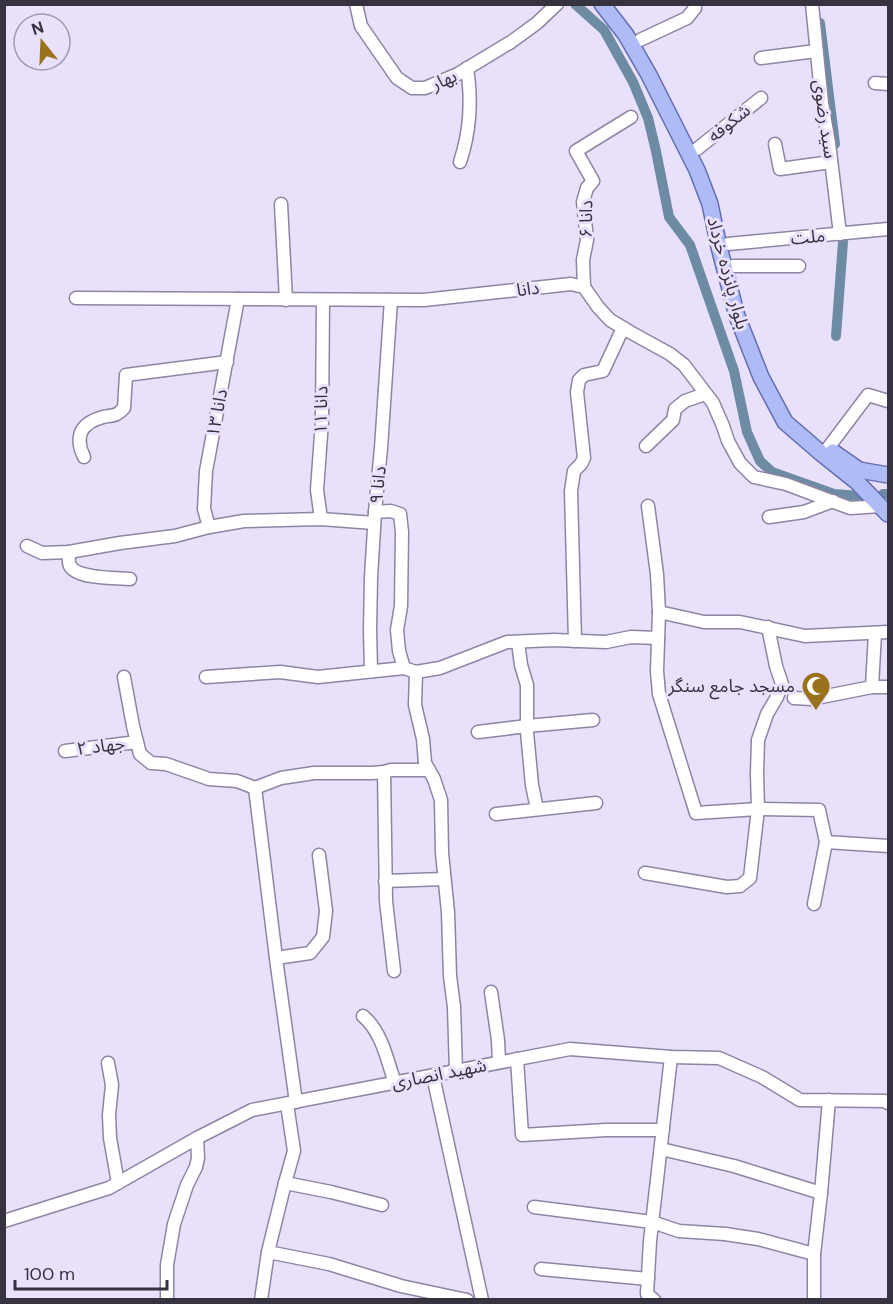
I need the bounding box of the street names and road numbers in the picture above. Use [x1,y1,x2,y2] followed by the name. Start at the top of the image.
[426,64,461,97] street label: بهار
[808,78,842,160] street label: سید رضوی
[703,98,755,148] street label: شکوفه
[574,200,598,238] street label: دانا ۶
[701,214,755,332] street label: بلوار پانزده خرداد
[790,224,826,250] street label: ملت
[515,276,541,302] street label: دانا
[309,386,333,434] street label: دانا ۱۱
[201,387,233,439] street label: دانا ۱۳
[364,465,392,505] street label: دانا ۹
[75,731,127,761] street label: جهاد ۲
[390,1053,488,1095] street label: شهید انصاری

